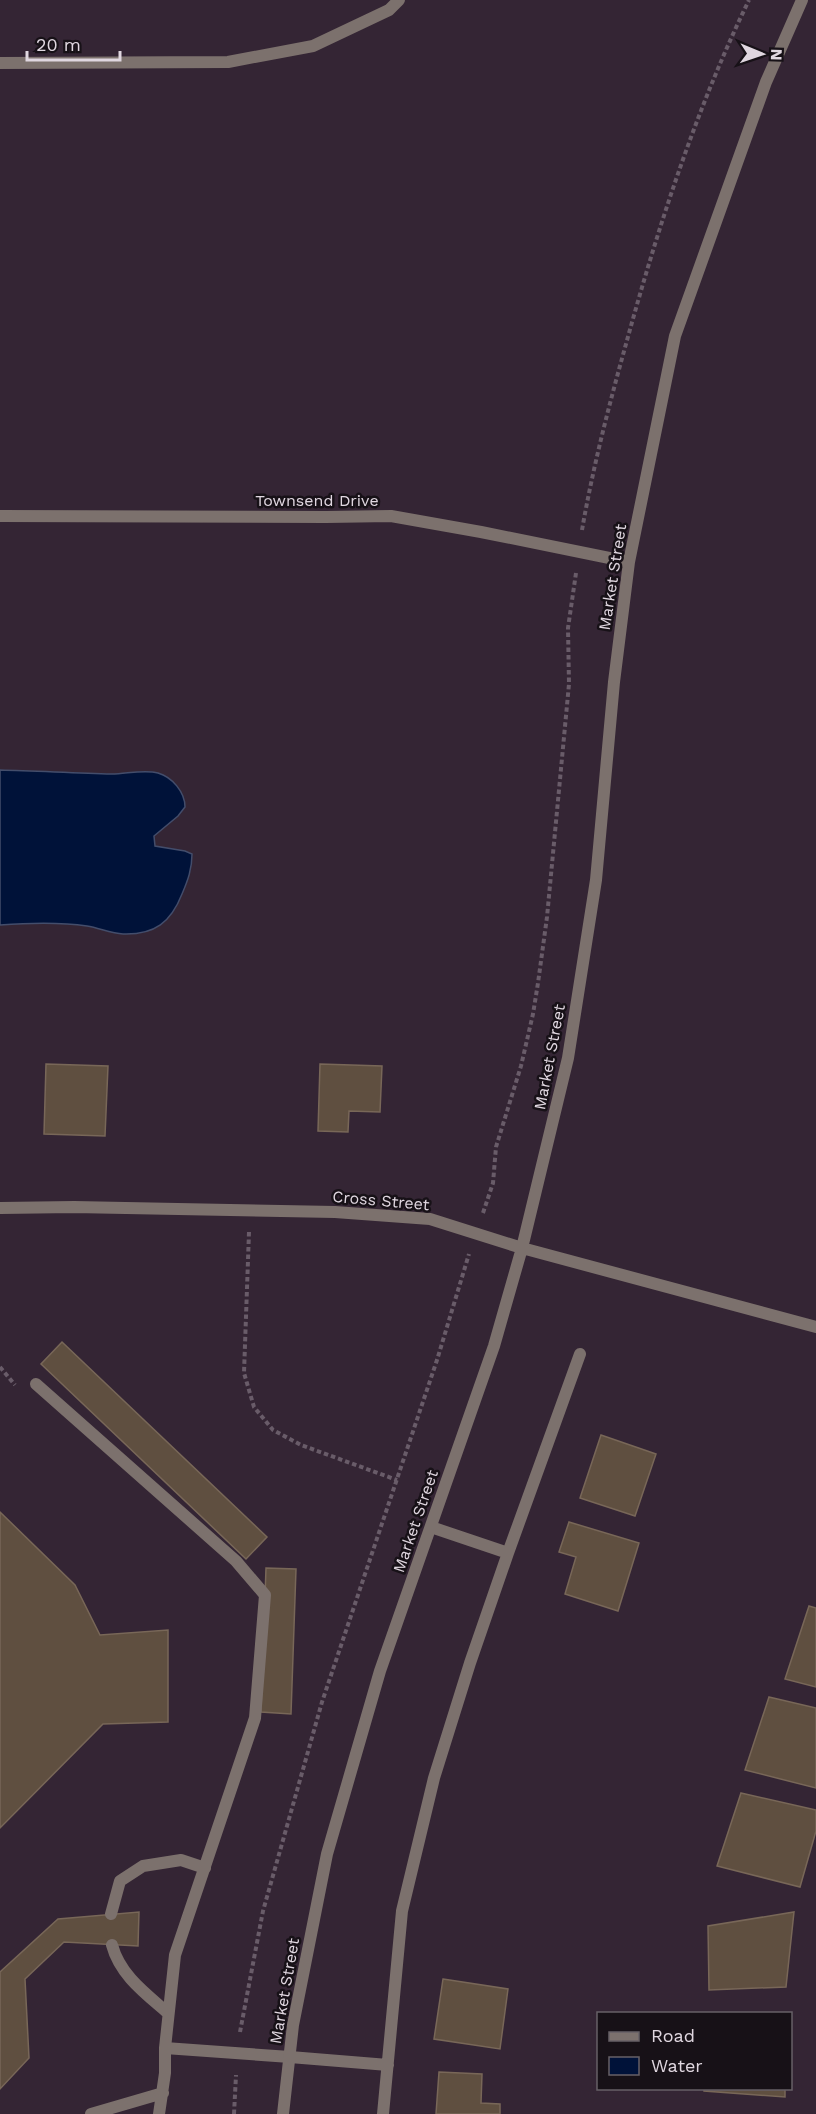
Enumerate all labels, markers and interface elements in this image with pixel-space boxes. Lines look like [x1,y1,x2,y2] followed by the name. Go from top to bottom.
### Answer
[27,24,120,62] scale bar
[732,24,792,84] north arrow
[36,34,81,55] text: 20 m
[767,48,786,61] text: N
[255,491,379,510] street label: Townsend Drive
[595,522,630,632] street label: Market Street
[530,1002,569,1112] street label: Market Street
[332,1187,431,1214] street label: Cross Street
[389,1467,442,1575] street label: Market Street
[266,1936,303,2046] street label: Market Street
[597,2012,792,2090] legend
[651,2025,695,2046] text: Road
[651,2055,703,2076] text: Water

